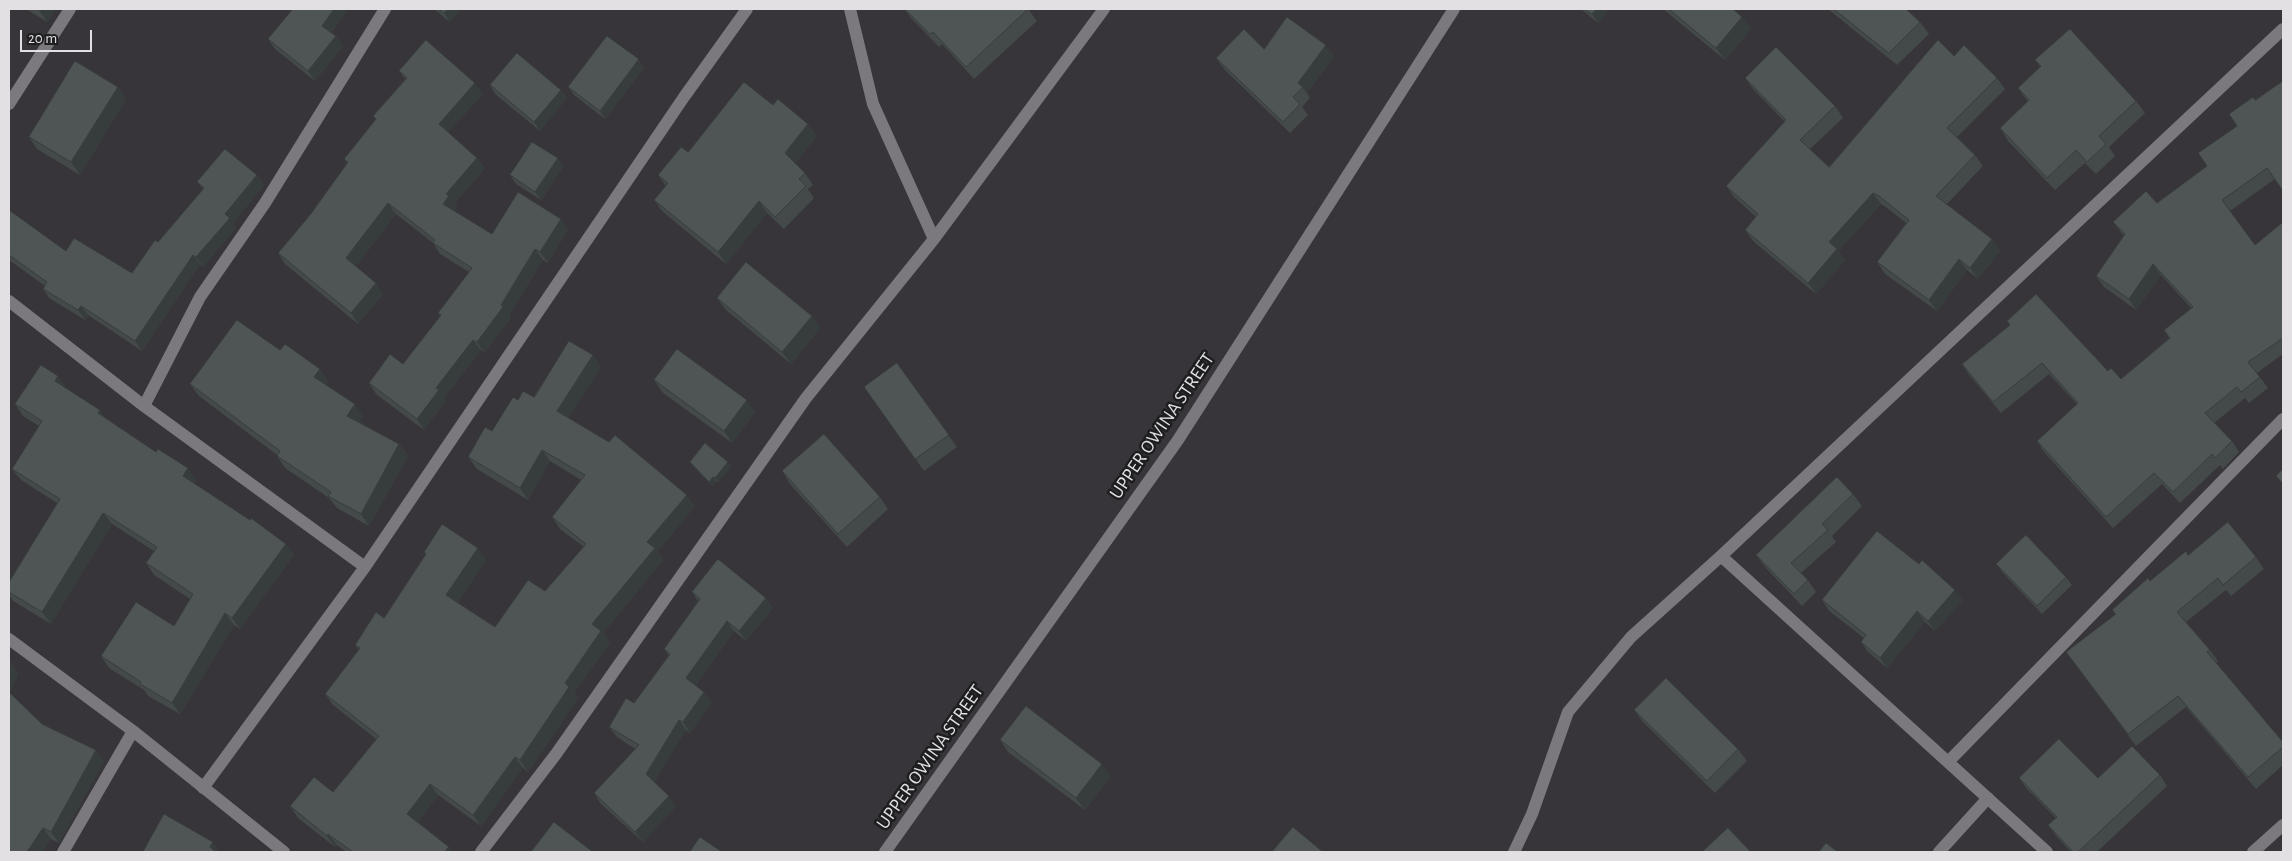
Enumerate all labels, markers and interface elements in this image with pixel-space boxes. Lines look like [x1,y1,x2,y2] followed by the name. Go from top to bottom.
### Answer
[22,20,95,52] scale bar
[28,31,57,46] text: 20 m
[1105,349,1219,503] street label: UPPER OWINA STREET
[871,680,989,834] street label: UPPER OWINA STREET

